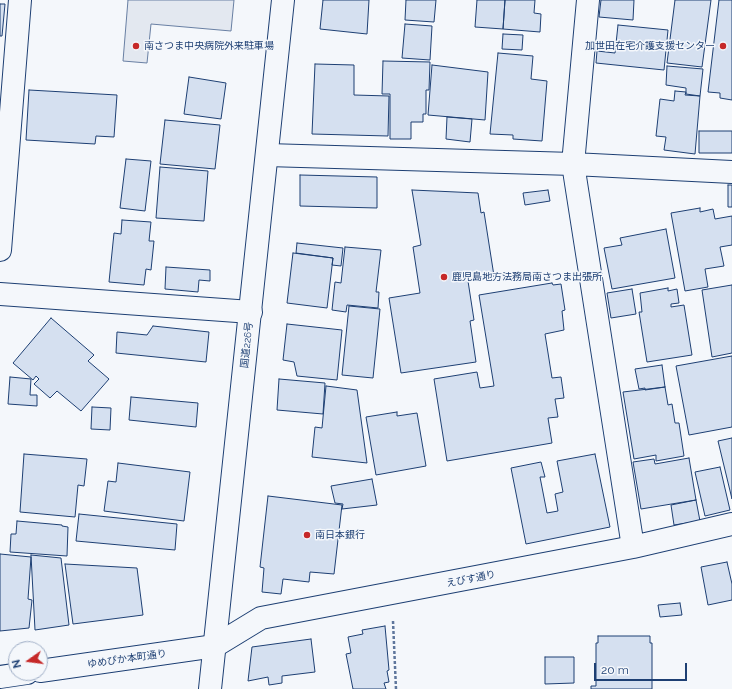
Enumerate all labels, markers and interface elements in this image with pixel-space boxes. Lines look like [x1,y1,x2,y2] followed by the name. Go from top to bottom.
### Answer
[144,40,274,52] place label: 南さつま中央病院外来駐車場
[585,40,715,52] place label: 加世田在宅介護支援センター
[131,41,141,51] marker: 南さつま中央病院外来駐車場
[718,41,728,51] marker: 加世田在宅介護支援センター
[452,271,602,283] place label: 鹿児島地方法務局南さつま出張所
[439,272,449,282] marker: 鹿児島地方法務局南さつま出張所
[239,321,255,369] street label: 国道226号
[315,529,365,541] place label: 南日本銀行
[302,530,312,540] marker: 南日本銀行
[445,568,497,590] street label: えびす通り
[8,641,48,681] north arrow
[87,647,167,671] street label: ゆめぴか本町通り
[596,655,689,681] scale bar
[10,658,24,669] text: N
[601,663,629,677] text: 20 m

